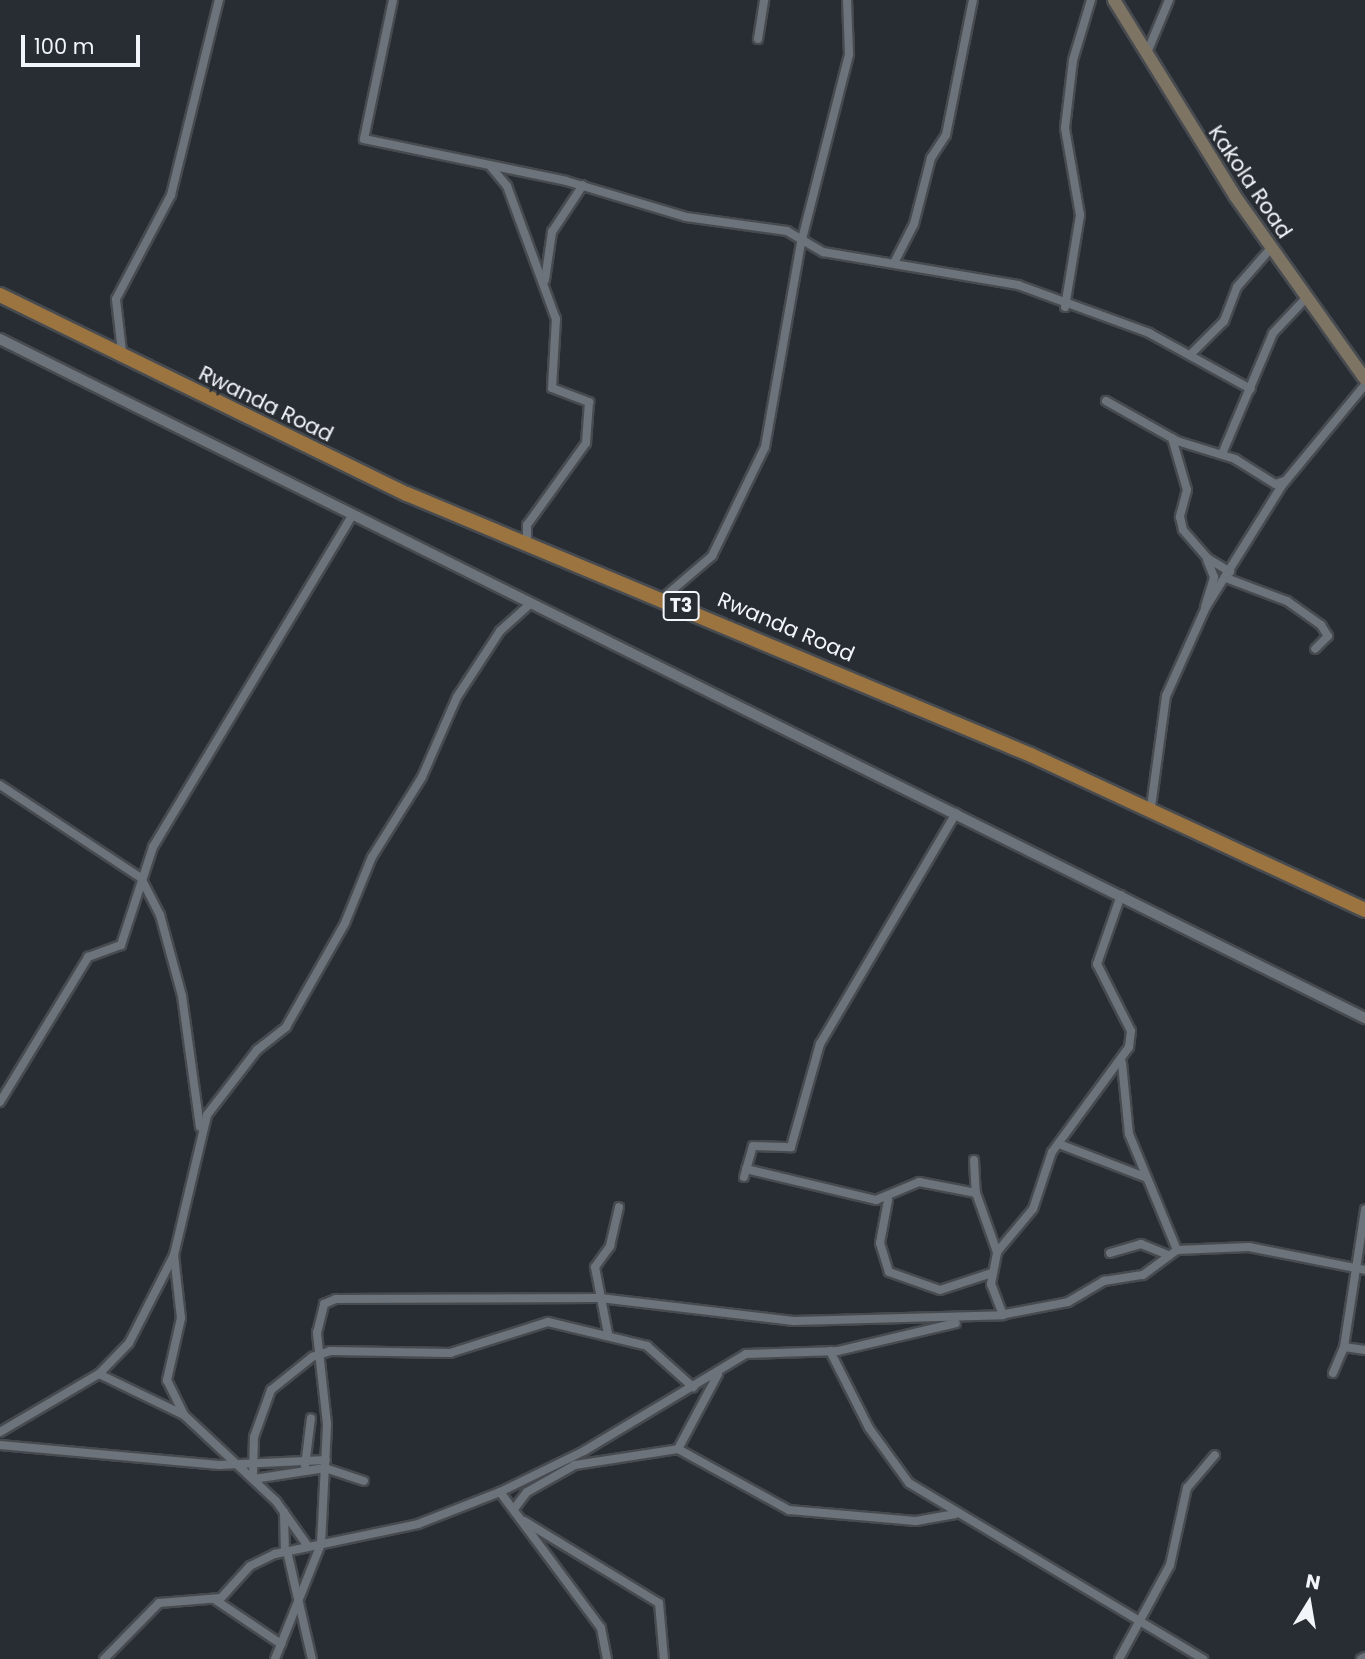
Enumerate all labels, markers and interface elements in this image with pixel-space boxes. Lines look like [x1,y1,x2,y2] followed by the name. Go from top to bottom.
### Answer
[24,21,144,65] scale bar
[34,32,94,61] text: 100 m
[1203,121,1297,243] street label: Kakola Road
[195,361,337,447] street label: Rwanda Road
[714,587,858,667] street label: Rwanda Road
[662,590,700,622] road number: T3
[1304,1567,1323,1597] text: N
[1274,1568,1344,1638] north arrow

